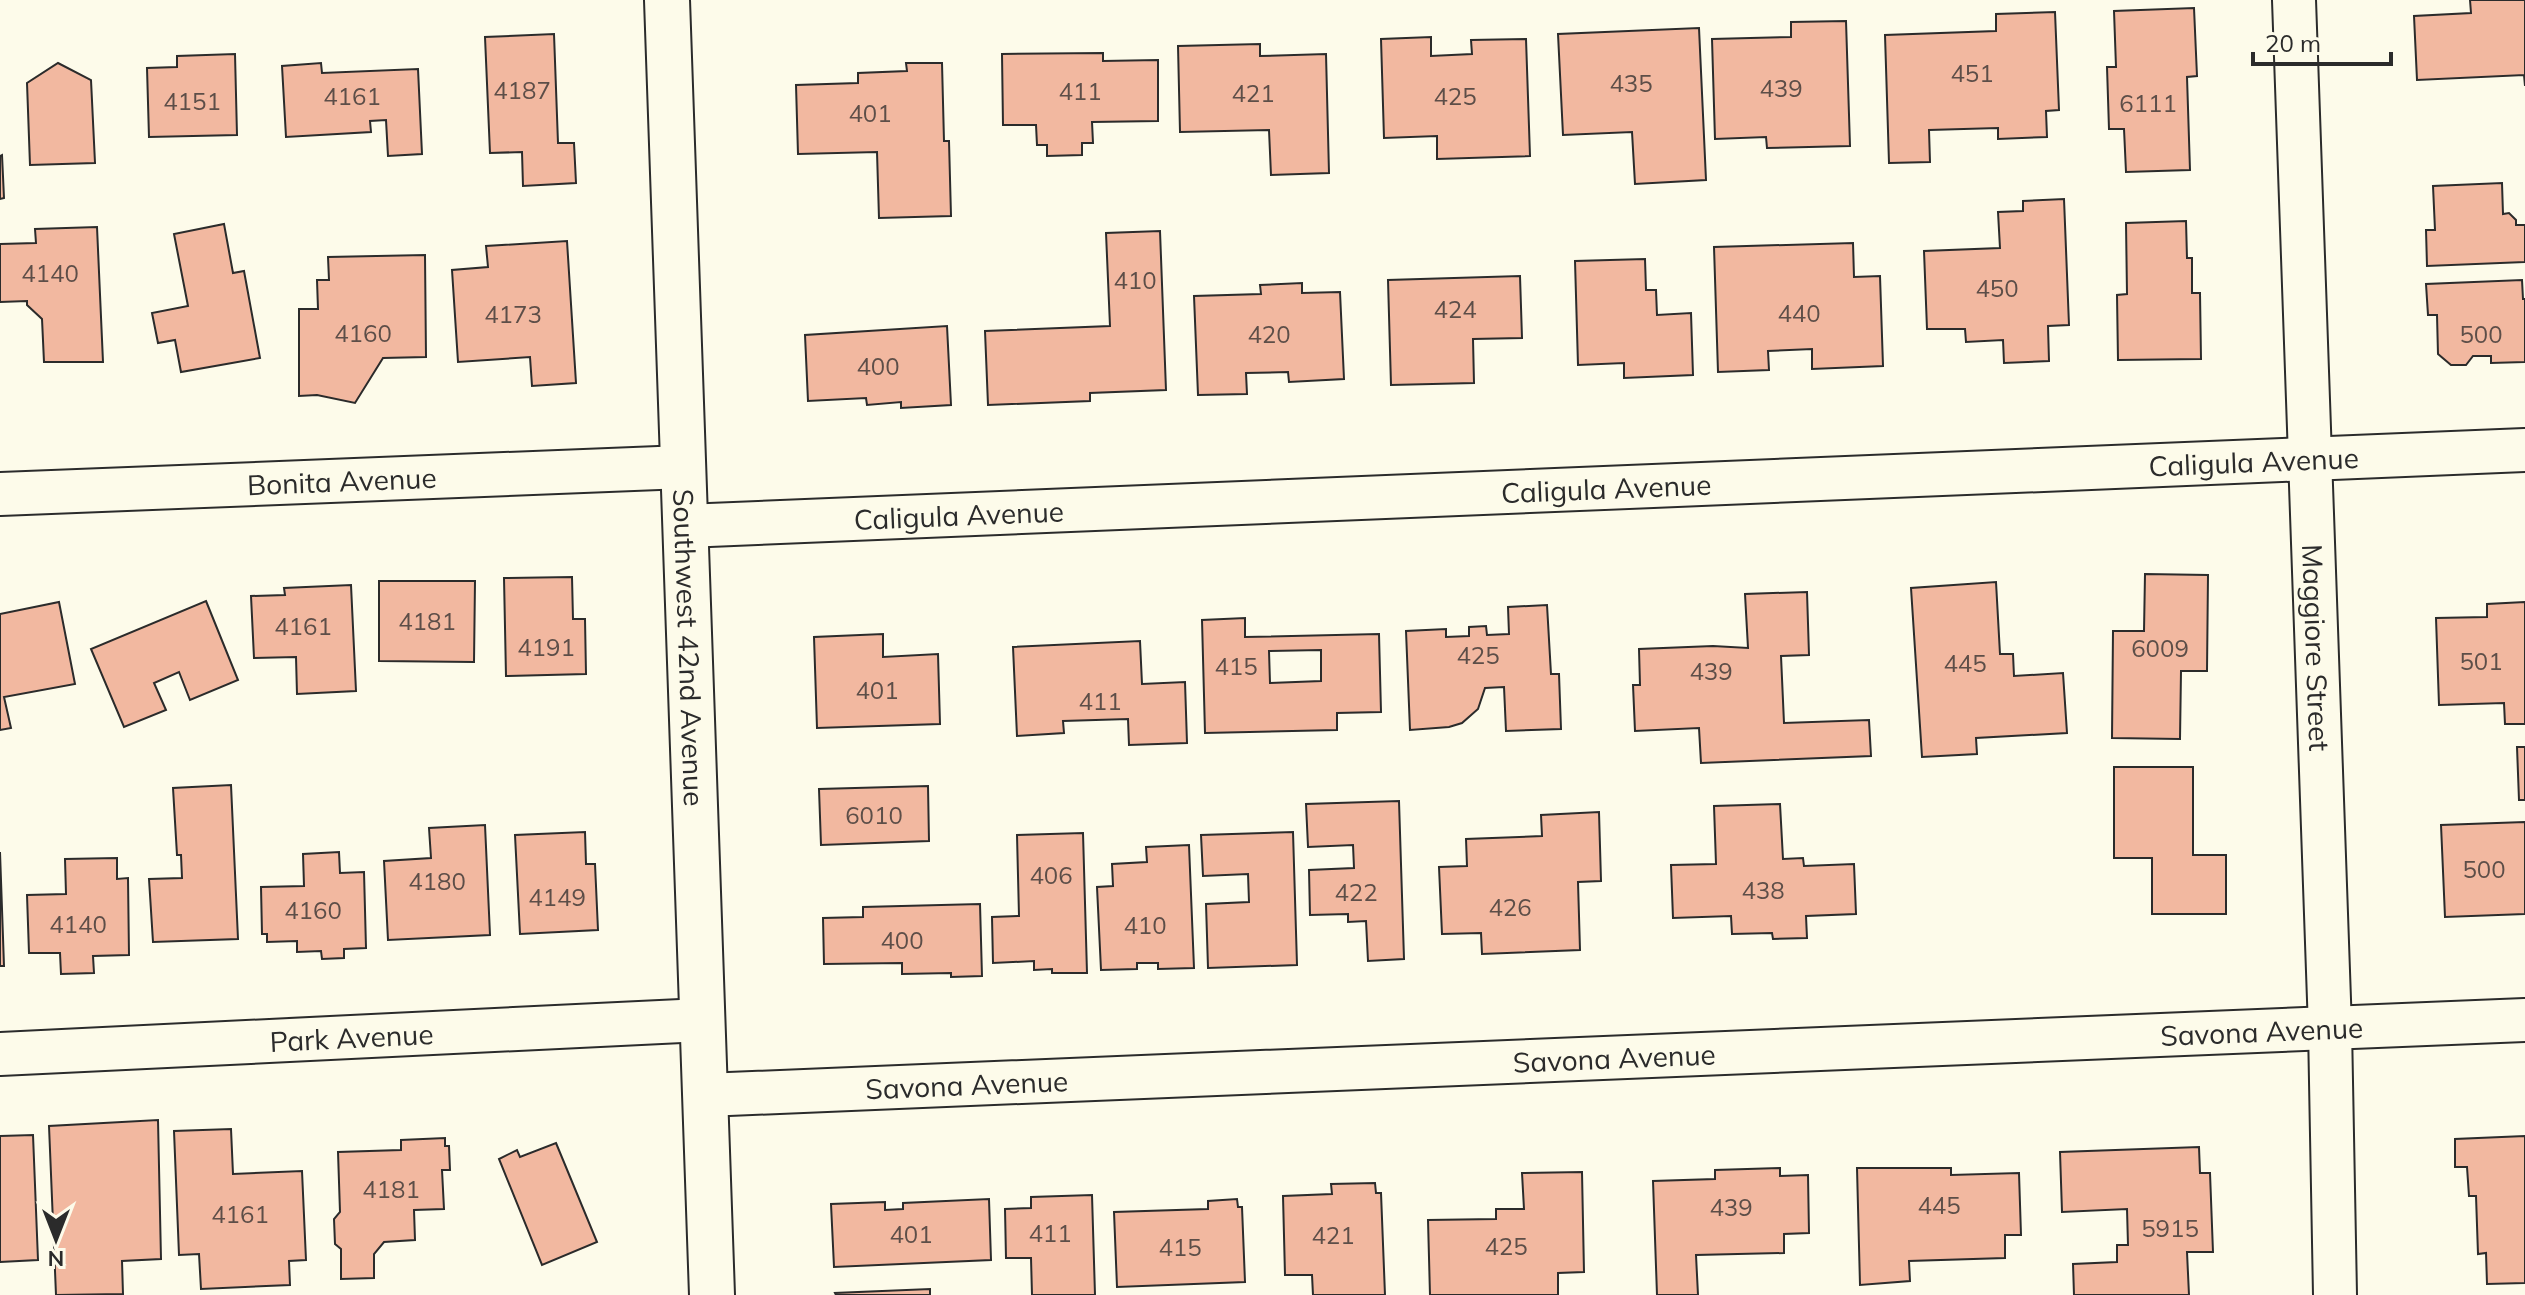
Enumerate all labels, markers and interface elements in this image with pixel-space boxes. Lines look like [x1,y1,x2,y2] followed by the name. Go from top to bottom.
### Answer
[2253,16,2391,66] scale bar
[2265,28,2321,58] text: 20 m
[1950,58,1994,88] house number: 451
[1609,68,1653,98] house number: 435
[1759,73,1803,103] house number: 439
[493,75,551,105] house number: 4187
[1058,76,1102,106] house number: 411
[1231,78,1275,108] house number: 421
[323,81,381,111] house number: 4161
[1433,81,1477,111] house number: 425
[163,86,221,116] house number: 4151
[2119,88,2177,118] house number: 6111
[848,98,892,128] house number: 401
[21,258,79,288] house number: 4140
[1113,265,1157,295] house number: 410
[1975,273,2019,303] house number: 450
[1433,294,1477,324] house number: 424
[1777,298,1821,328] house number: 440
[484,299,542,329] house number: 4173
[334,318,392,348] house number: 4160
[1247,319,1291,349] house number: 420
[2459,319,2503,349] house number: 500
[856,351,900,381] house number: 400
[2148,439,2359,483] street label: Caligula Avenue
[246,459,437,502] street label: Bonita Avenue
[1500,466,1712,510] street label: Caligula Avenue
[666,488,713,807] street label: Southwest 42nd Avenue
[853,493,1065,537] street label: Caligula Avenue
[2296,543,2338,752] street label: Maggiore Street
[398,606,456,636] house number: 4181
[274,611,332,641] house number: 4161
[517,632,575,662] house number: 4191
[2131,633,2189,663] house number: 6009
[1456,640,1500,670] house number: 425
[2459,646,2503,676] house number: 501
[1943,648,1987,678] house number: 445
[1214,651,1258,681] house number: 415
[1689,656,1733,686] house number: 439
[855,675,899,705] house number: 401
[1078,686,1122,716] house number: 411
[845,800,903,830] house number: 6010
[2462,854,2506,884] house number: 500
[1029,860,1073,890] house number: 406
[408,866,466,896] house number: 4180
[1741,875,1785,905] house number: 438
[1334,877,1378,907] house number: 422
[528,882,586,912] house number: 4149
[1488,892,1532,922] house number: 426
[284,895,342,925] house number: 4160
[49,909,107,939] house number: 4140
[1123,910,1167,940] house number: 410
[880,925,924,955] house number: 400
[2160,1009,2364,1053] street label: Savona Avenue
[269,1016,434,1058] street label: Park Avenue
[1512,1036,1716,1079] street label: Savona Avenue
[865,1063,1069,1106] street label: Savona Avenue
[362,1174,420,1204] house number: 4181
[1917,1190,1961,1220] house number: 445
[1709,1192,1753,1222] house number: 439
[16,1199,96,1279] north arrow
[211,1199,269,1229] house number: 4161
[2141,1213,2199,1243] house number: 5915
[1028,1218,1072,1248] house number: 411
[889,1219,933,1249] house number: 401
[1311,1220,1355,1250] house number: 421
[1484,1231,1528,1261] house number: 425
[1158,1232,1202,1262] house number: 415
[48,1245,64,1273] text: N

